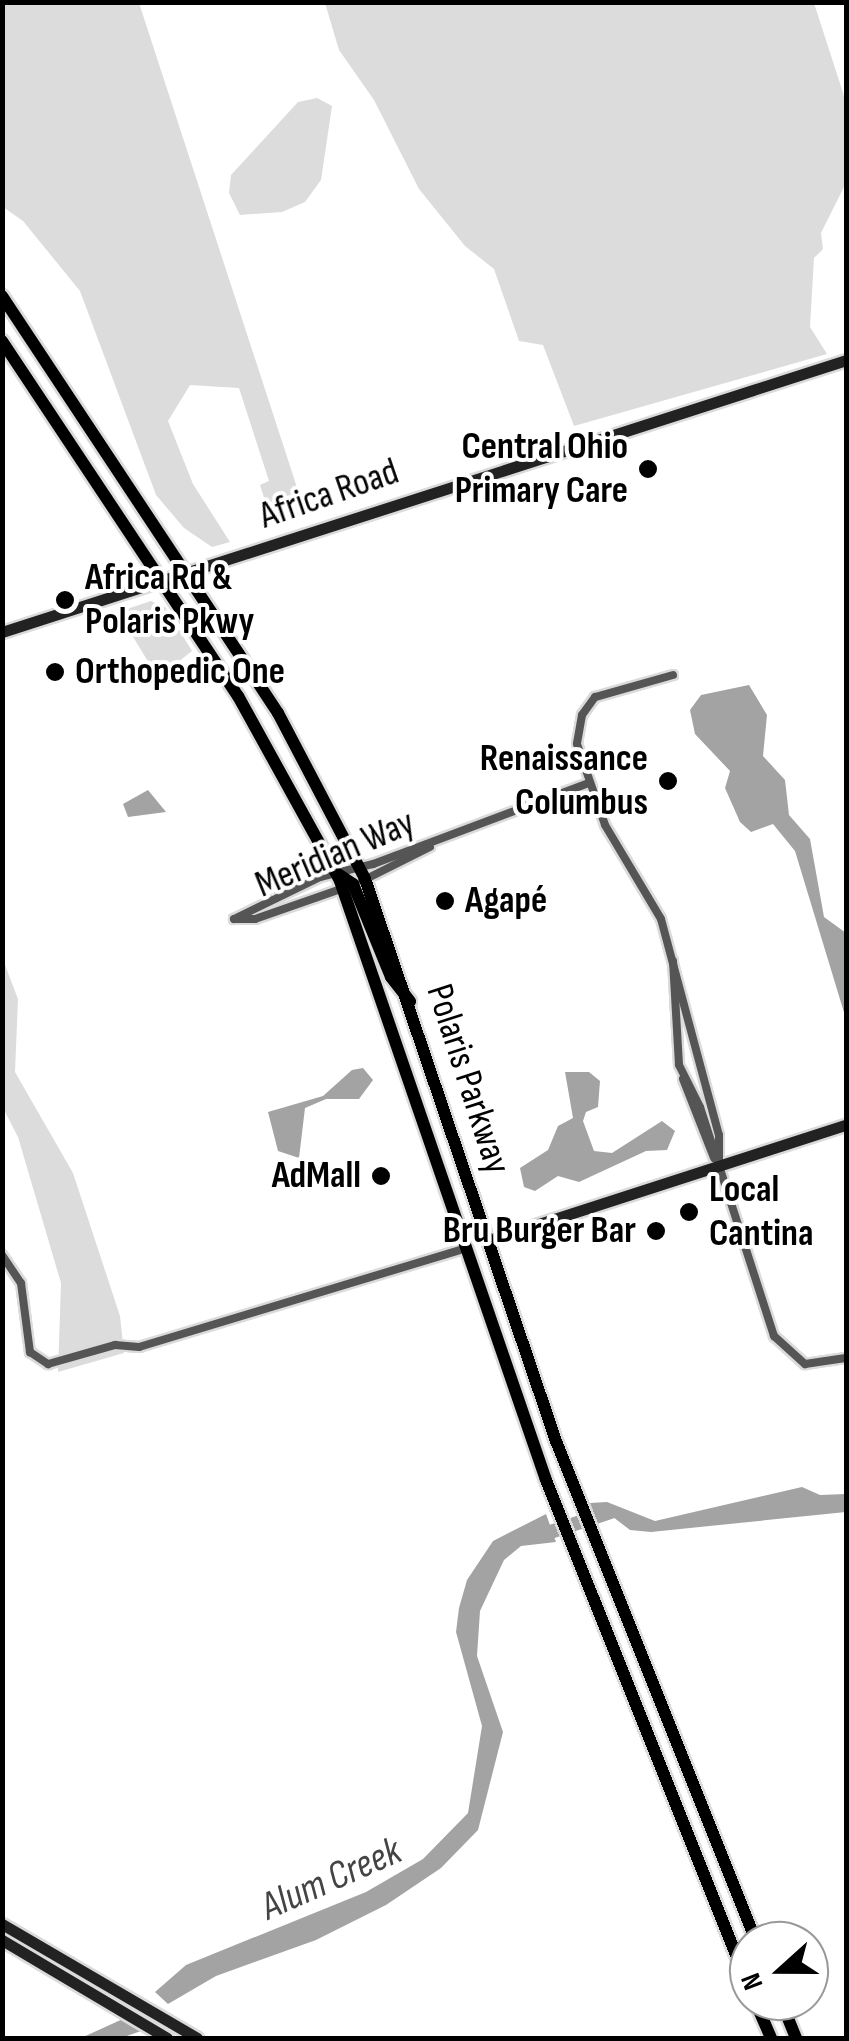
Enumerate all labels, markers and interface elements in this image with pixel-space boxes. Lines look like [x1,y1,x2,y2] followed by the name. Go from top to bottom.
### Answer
[455,424,628,514] place label: Central Ohio Primary Care
[253,449,405,539] street label: Africa Road
[637,458,659,480] marker: Central Ohio Primary Care
[85,555,254,644] place label: Africa Rd & Polaris Pkwy
[54,589,76,611] marker: Africa Rd & Polaris Pkwy
[75,649,285,695] place label: Orthopedic One
[44,661,66,683] marker: Orthopedic One
[480,736,648,826] place label: Renaissance Columbus
[657,770,679,792] marker: Renaissance Columbus
[249,800,421,908] street label: Meridian Way
[465,878,547,924] place label: Agapé
[434,890,456,912] marker: Agapé
[416,978,520,1180] street label: Polaris Parkway
[272,1153,361,1199] place label: AdMall
[370,1165,392,1187] marker: AdMall
[709,1167,813,1256] place label: Local Cantina
[678,1201,700,1223] marker: Local Cantina
[443,1208,636,1254] place label: Bru Burger Bar
[645,1220,667,1242] marker: Bru Burger Bar
[254,1827,408,1931] water label: Alum Creek
[729,1921,829,2021] north arrow
[734,1968,770,1994] text: N

